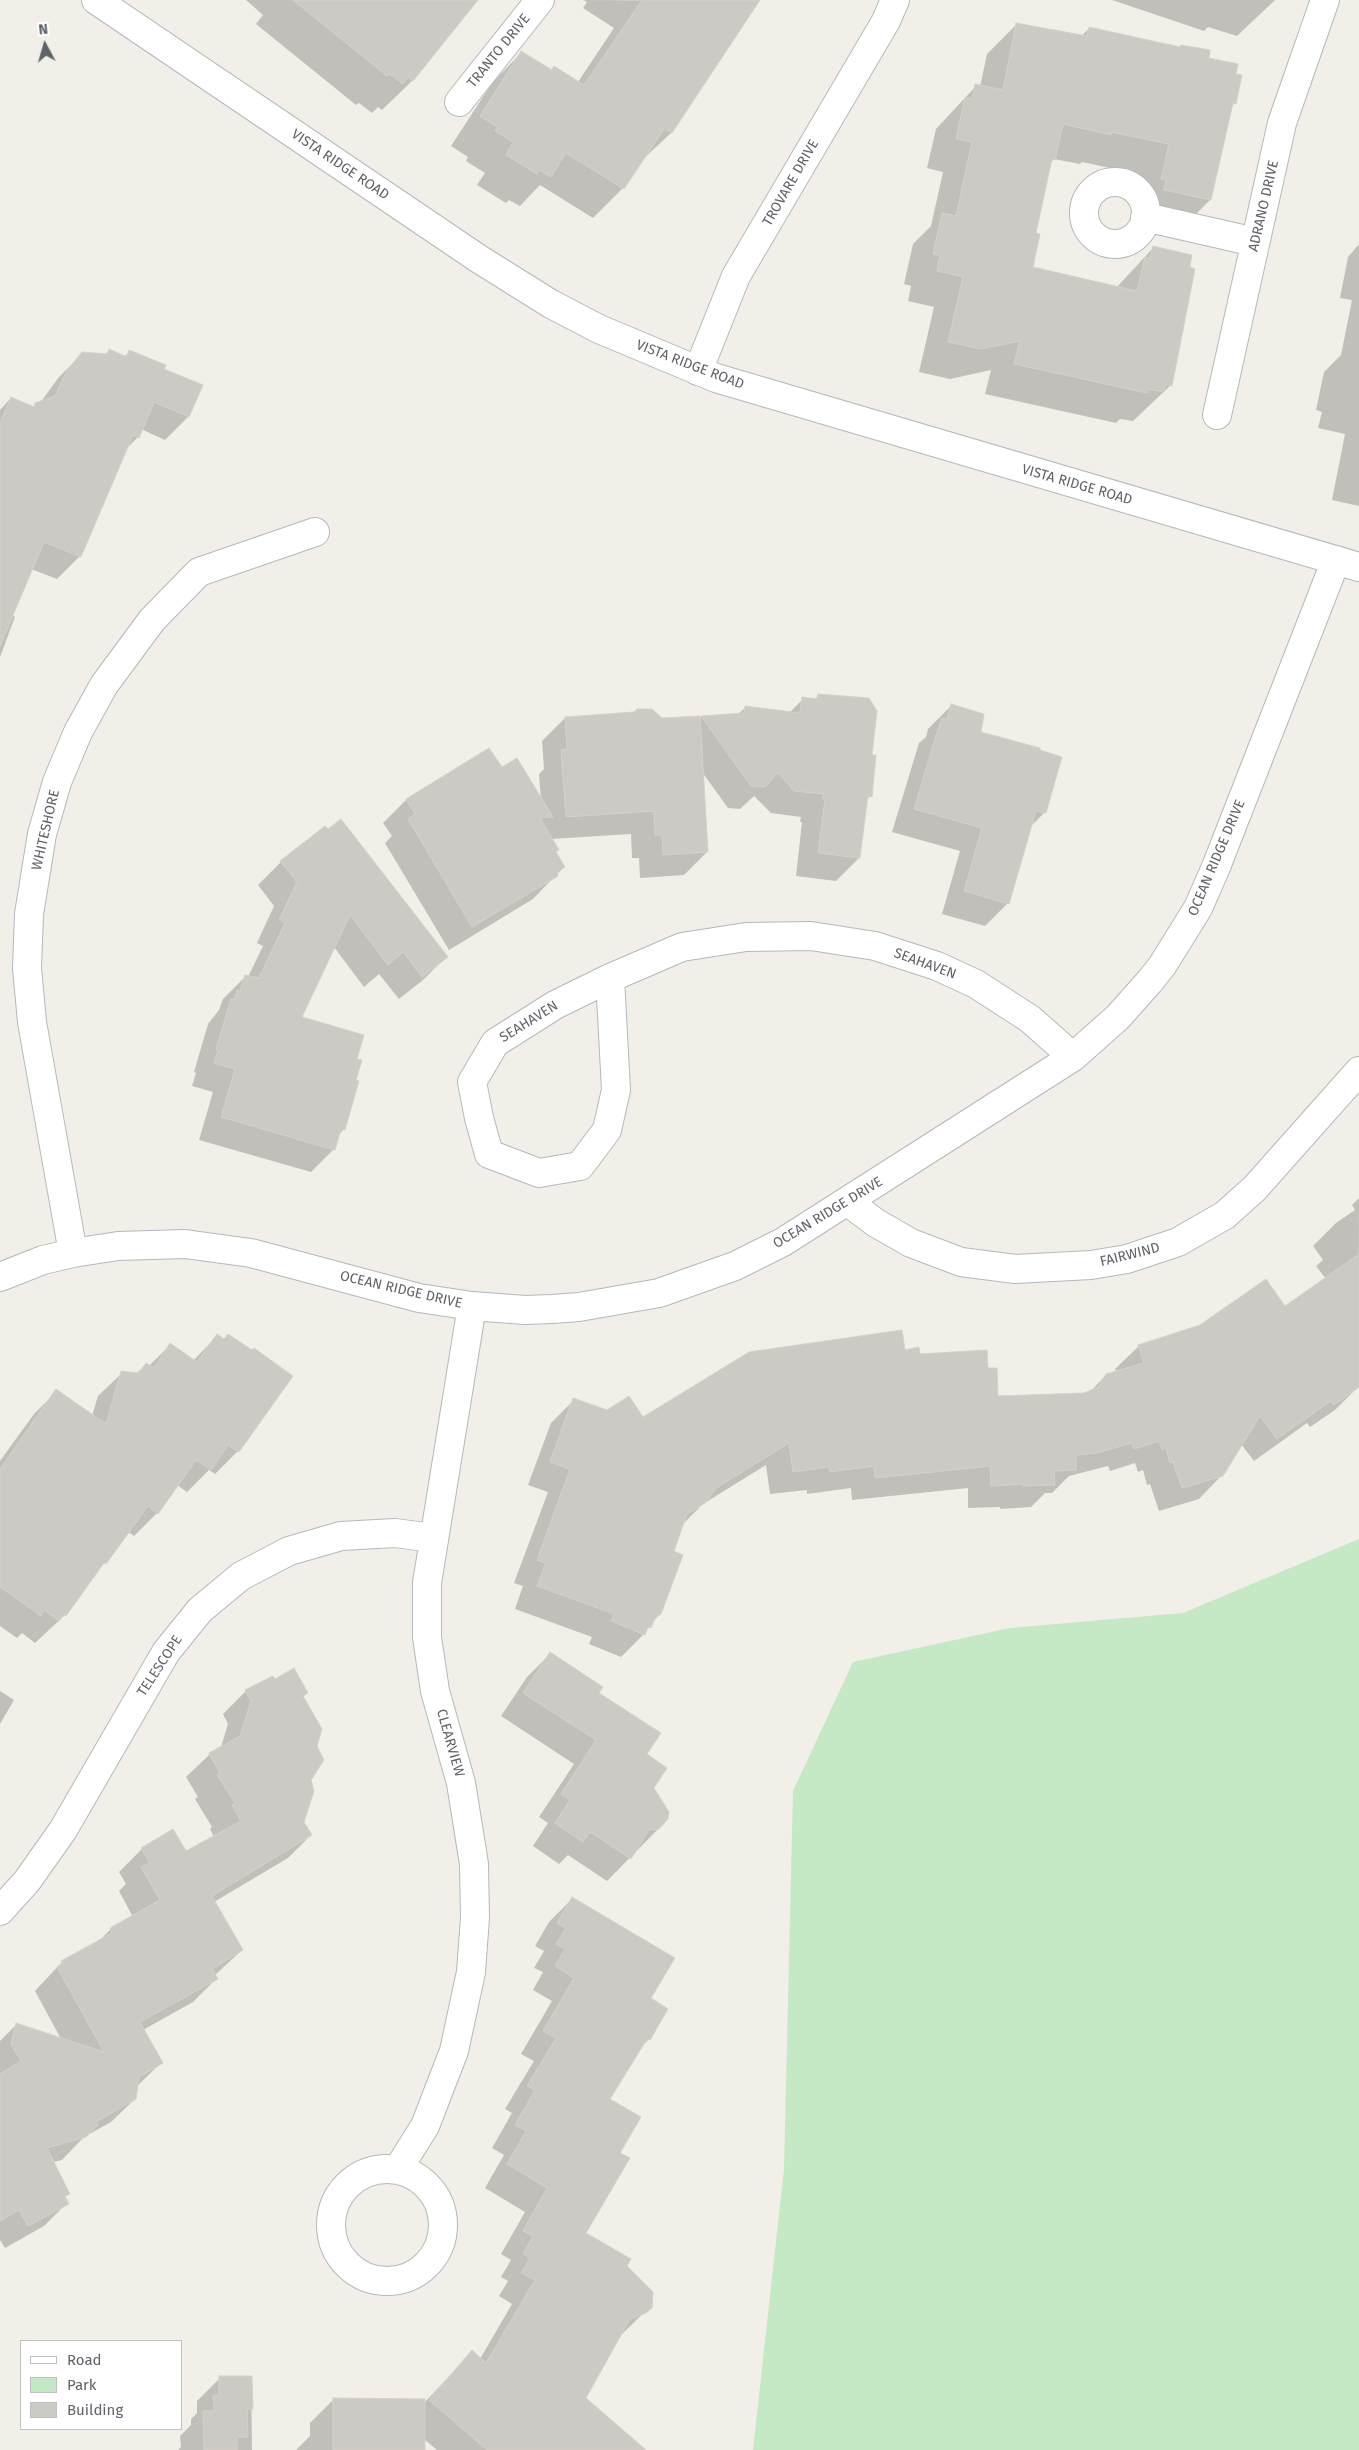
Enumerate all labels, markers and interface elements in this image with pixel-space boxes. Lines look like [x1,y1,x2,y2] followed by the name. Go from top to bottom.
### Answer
[464,11,534,91] street label: TRANTO DRIVE
[20,20,70,70] north arrow
[38,21,49,39] text: N
[288,126,392,204] street label: VISTA RIDGE ROAD
[759,137,823,229] street label: TROVARE DRIVE
[1245,159,1283,253] street label: ADRANO DRIVE
[634,337,746,393] street label: VISTA RIDGE ROAD
[1020,461,1134,509] street label: VISTA RIDGE ROAD
[29,788,63,872] street label: WHITESHORE
[1185,797,1249,919] street label: OCEAN RIDGE DRIVE
[891,945,959,983] street label: SEAHAVEN
[497,998,561,1046] street label: SEAHAVEN
[770,1174,886,1252] street label: OCEAN RIDGE DRIVE
[1098,1239,1162,1271] street label: FAIRWIND
[338,1268,464,1312] street label: OCEAN RIDGE DRIVE
[134,1632,186,1700] street label: TELESCOPE
[432,1707,468,1779] street label: CLEARVIEW
[20,2340,182,2430] legend
[67,2351,102,2369] text: Road
[67,2376,97,2394] text: Park
[67,2401,123,2419] text: Building

